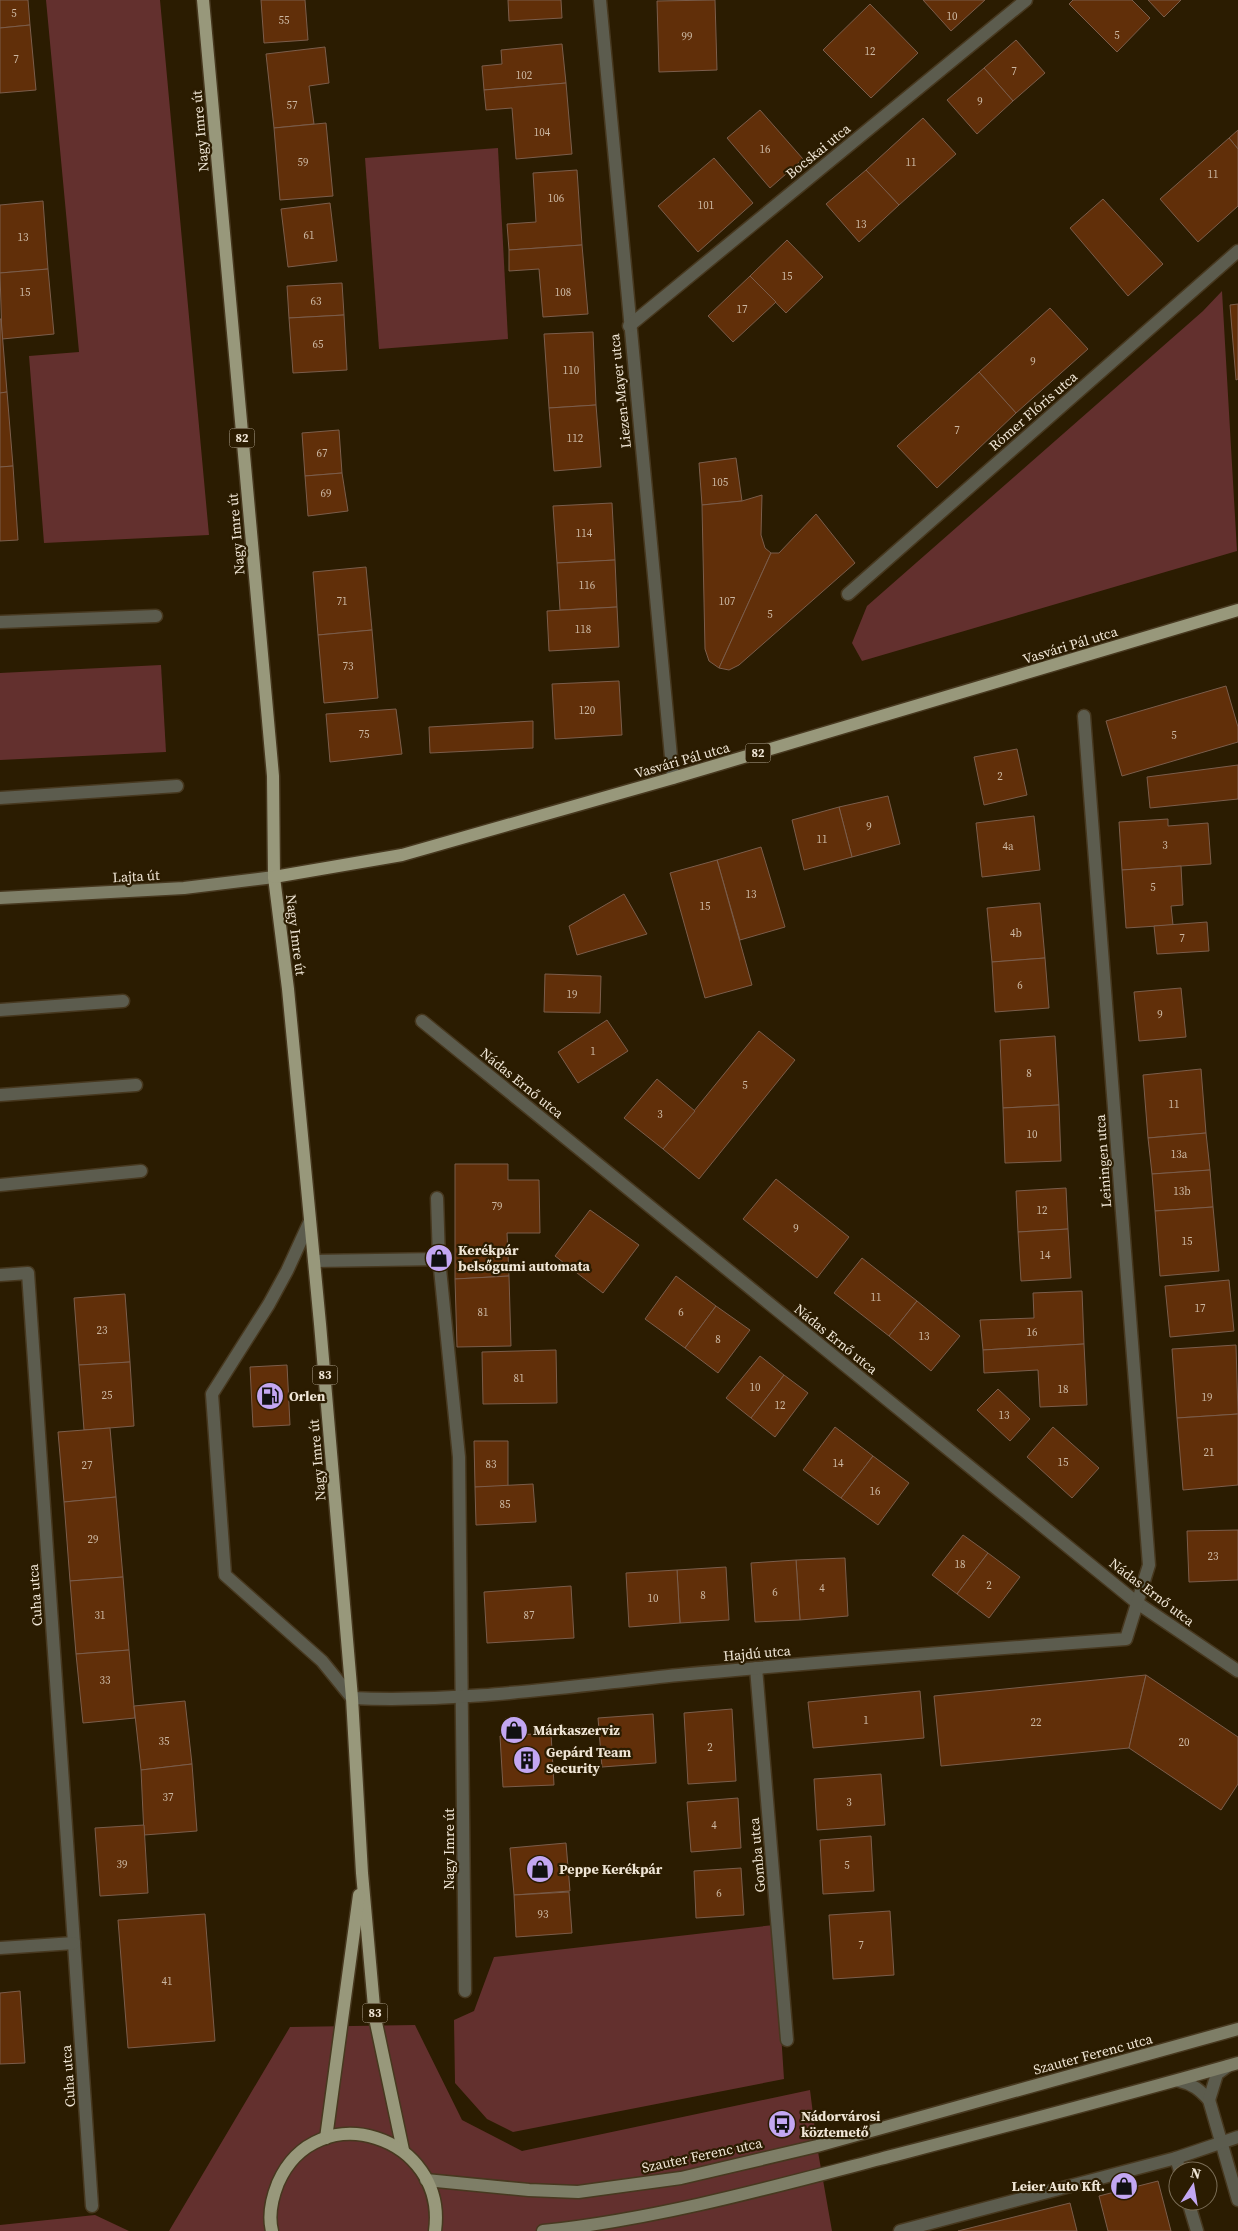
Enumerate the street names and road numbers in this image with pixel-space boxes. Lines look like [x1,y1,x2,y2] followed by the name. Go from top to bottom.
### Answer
[186,89,214,173] street label: Nagy Imre út
[781,118,855,183] street label: Bocskai utca
[604,332,636,449] street label: Liezen-Mayer utca
[984,366,1082,455] street label: Rómer Flóris utca
[230,428,254,448] road number: 82
[222,492,250,576] street label: Nagy Imre út
[1020,621,1121,669] street label: Vasvári Pál utca
[632,737,733,783] street label: Vasvári Pál utca
[746,744,770,762] road number: 82
[112,865,160,887] street label: Lajta út
[281,893,311,977] street label: Nagy Imre út
[476,1043,569,1123] street label: Nádas Ernő utca
[1090,1113,1116,1208] street label: Leiningen utca
[790,1299,883,1379] street label: Nádas Ernő utca
[312,1366,338,1384] road number: 83
[303,1418,331,1502] street label: Nagy Imre út
[1105,1553,1199,1631] street label: Nádas Ernő utca
[23,1562,47,1627] street label: Cuha utca
[722,1640,792,1666] street label: Hajdú utca
[439,1808,459,1890] street label: Nagy Imre út
[744,1816,770,1893] street label: Gomba utca
[362,2004,388,2022] road number: 83
[1031,2028,1156,2080] street label: Szauter Ferenc utca
[56,2043,80,2108] street label: Cuha utca
[640,2132,765,2178] street label: Szauter Ferenc utca

